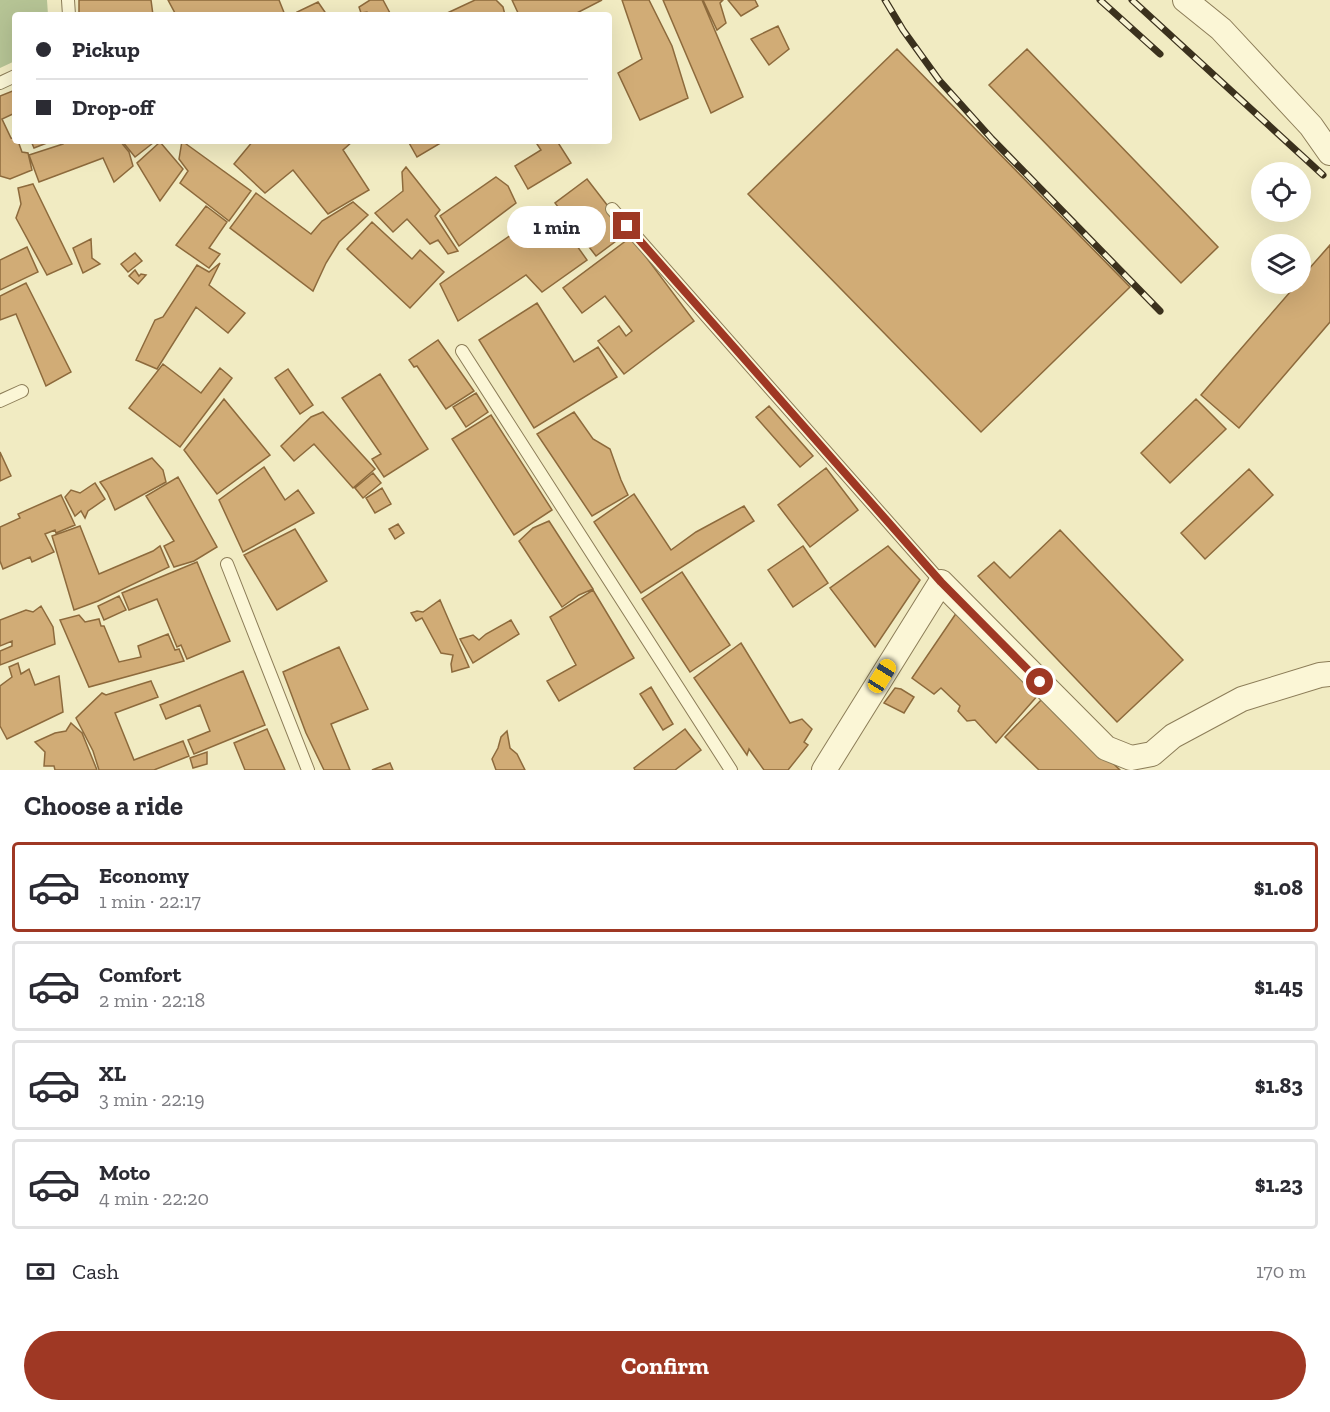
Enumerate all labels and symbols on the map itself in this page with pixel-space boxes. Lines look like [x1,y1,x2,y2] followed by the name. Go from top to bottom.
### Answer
[507,205,606,247] callout: 1 min
[613,212,640,239] route end
[865,656,899,696] car
[1026,668,1053,695] route start

